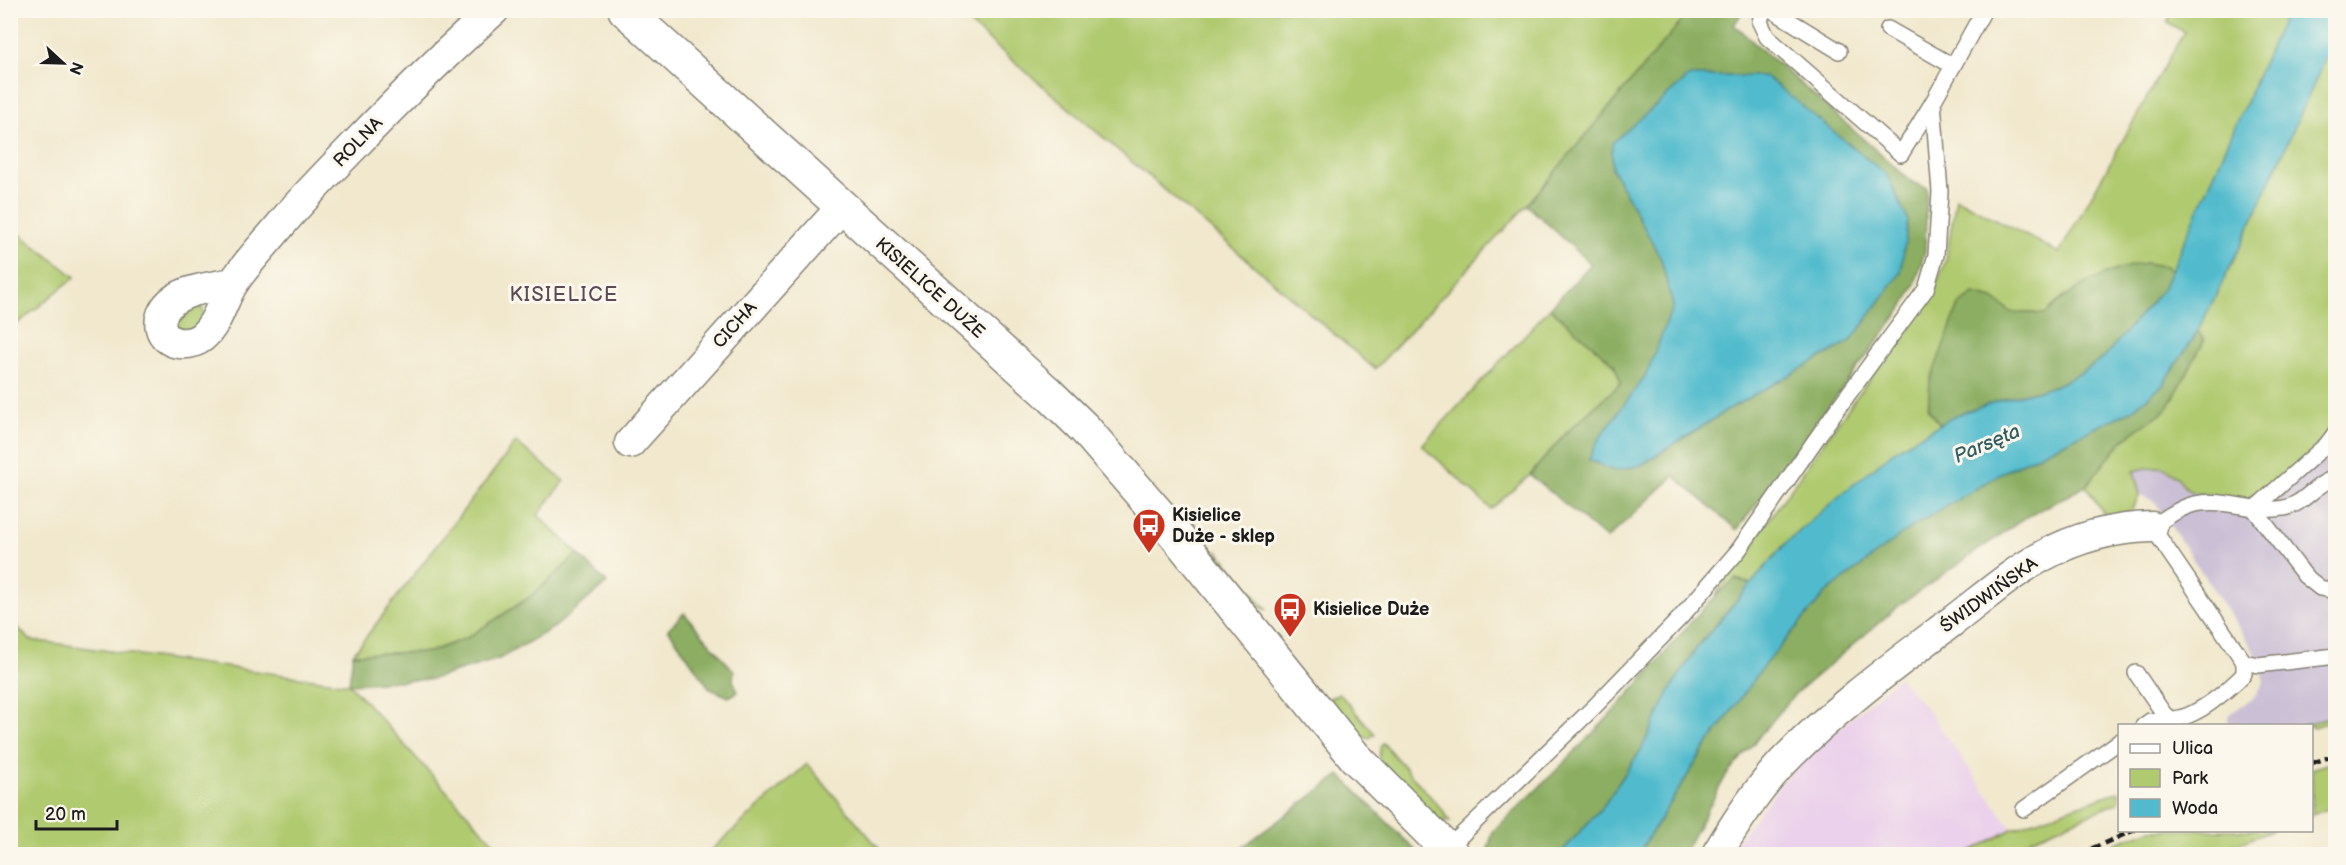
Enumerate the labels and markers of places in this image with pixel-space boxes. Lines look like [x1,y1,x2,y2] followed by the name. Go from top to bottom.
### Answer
[1172,505,1275,547] place label: Kisielice Duże - sklep
[1131,507,1167,554] bus stop icon: Kisielice Duże - sklep
[1272,591,1308,638] bus stop icon: Kisielice Duże
[1313,599,1429,620] place label: Kisielice Duże

